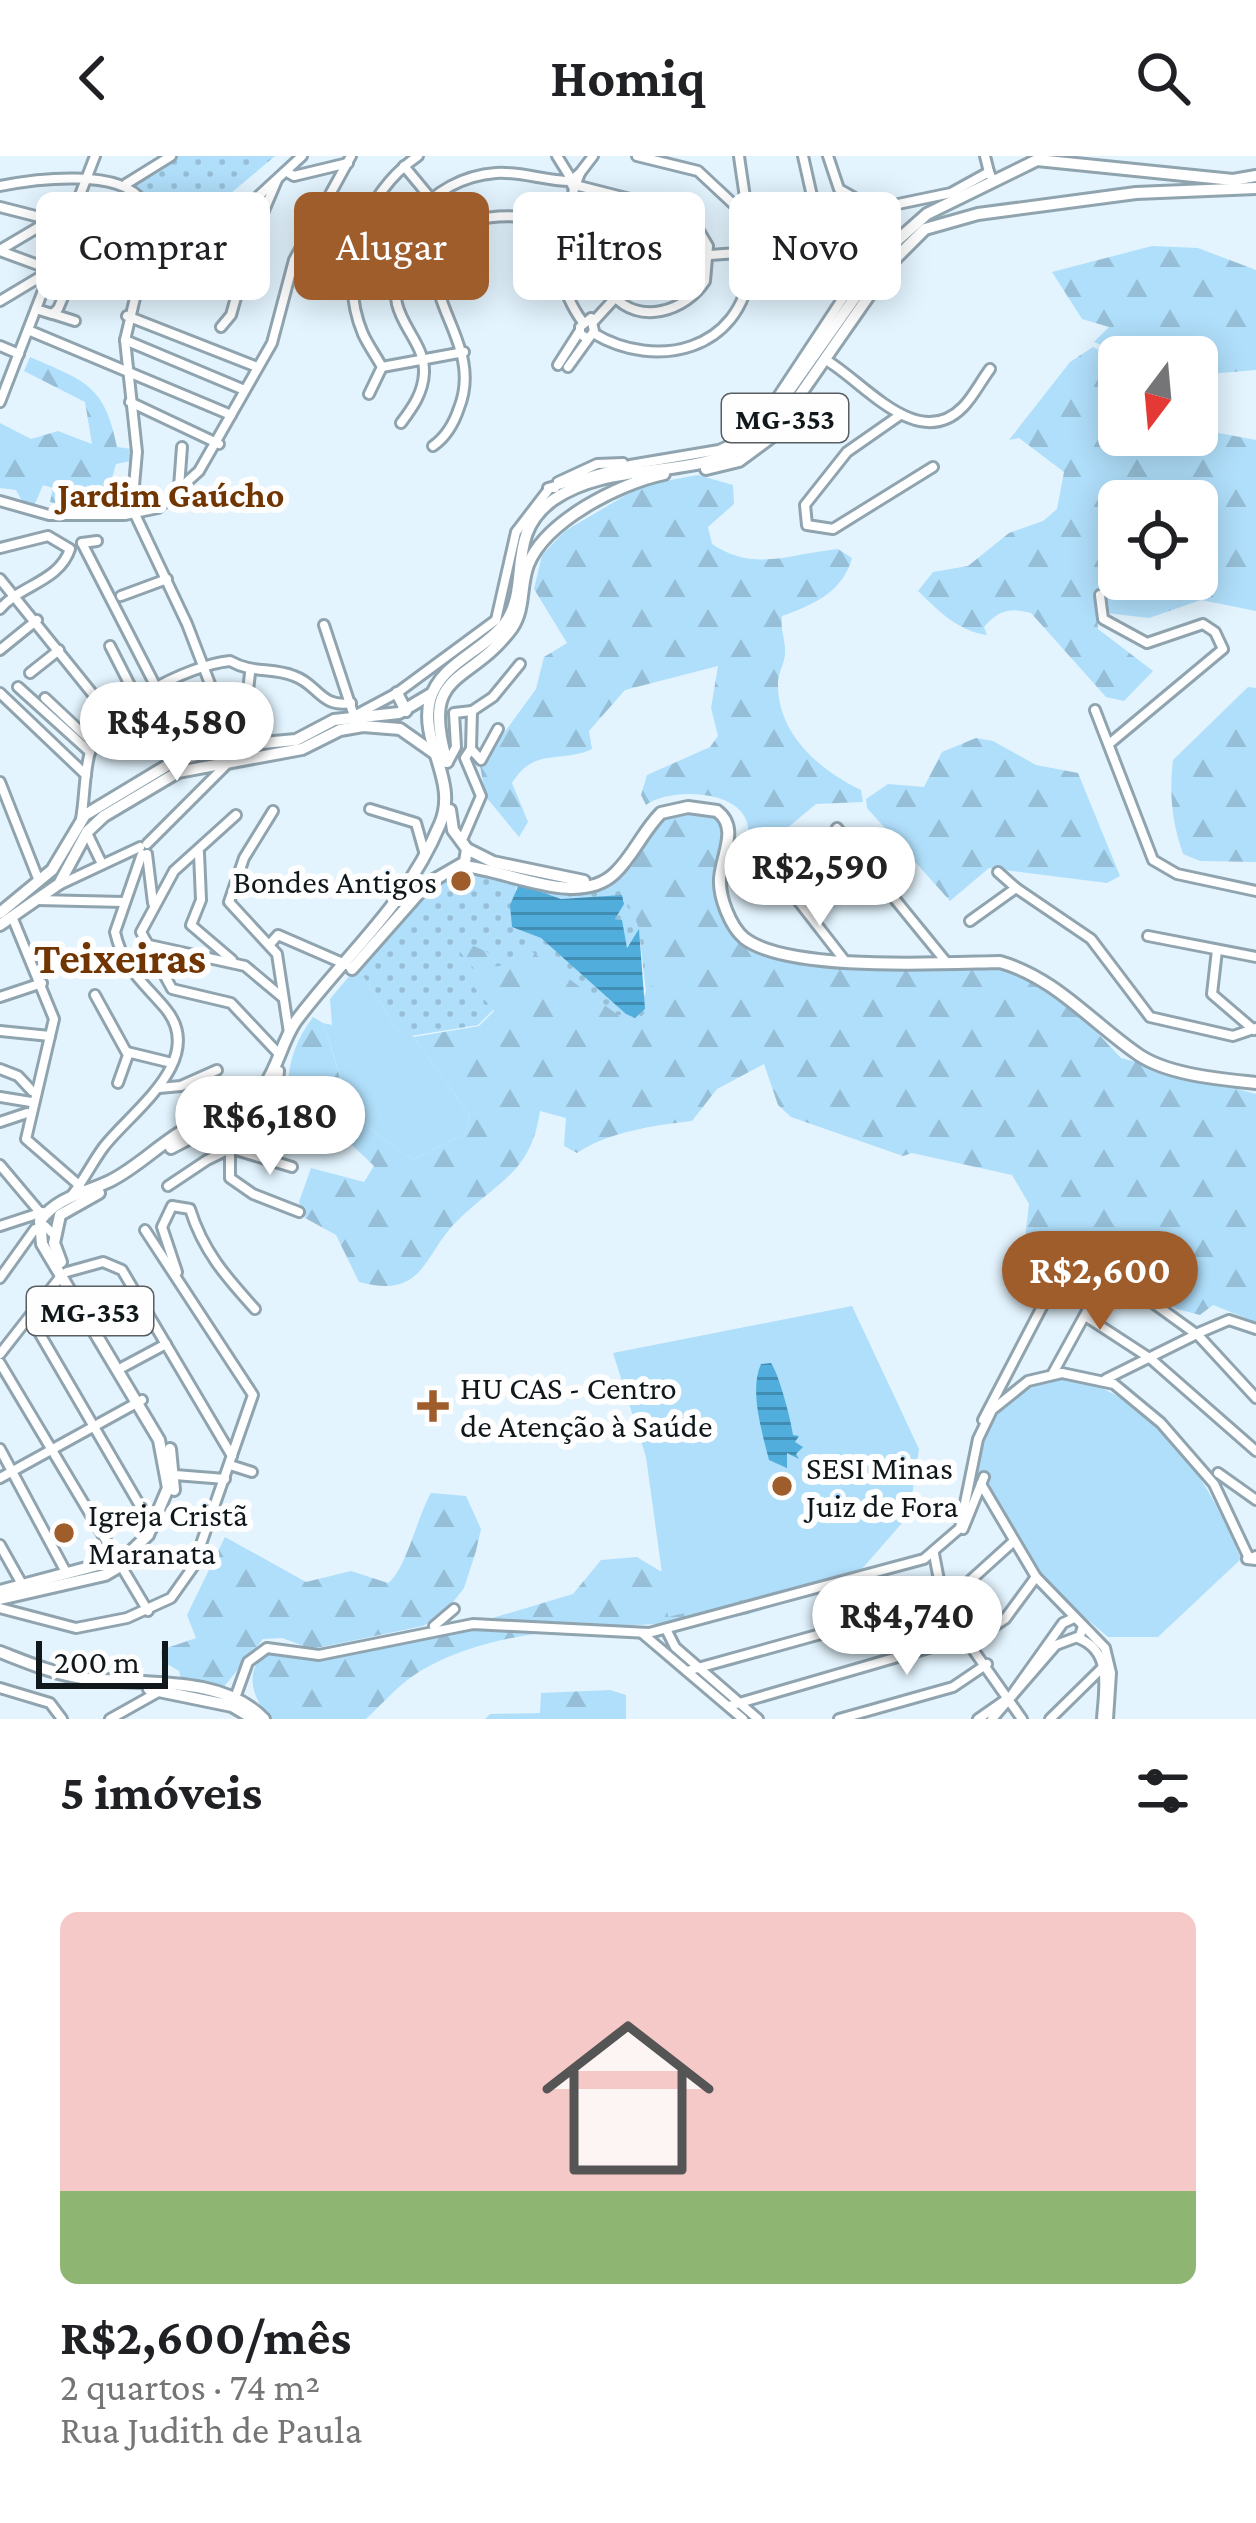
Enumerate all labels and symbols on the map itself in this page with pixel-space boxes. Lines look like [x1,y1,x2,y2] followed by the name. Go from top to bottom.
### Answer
[1098,336,1218,456] north arrow
[722,394,848,442] road number: MG-353
[54,475,284,515] district label: Jardim Gaúcho
[66,682,288,784] pin: R$4,580
[709,827,931,929] pin: R$2,590
[233,863,437,900] place label: Bondes Antigos
[448,868,474,894] marker: Bondes Antigos
[34,933,206,983] district label: Teixeiras
[159,1076,381,1178] pin: R$6,180
[989,1231,1211,1333] pin: R$2,600
[27,1287,153,1335] road number: MG-353
[460,1369,713,1444] place label: HU CAS - Centro de Atenção à Saúde
[417,1390,449,1422] marker: HU CAS - Centro de Atenção à Saúde
[803,1449,959,1524] place label: SESI Minas Juiz de Fora
[769,1473,795,1499] marker: SESI Minas Juiz de Fora
[88,1496,248,1571] place label: Igreja Cristã Maranata
[51,1520,77,1546] marker: Igreja Cristã Maranata
[796,1576,1018,1678] pin: R$4,740
[36,1635,168,1688] scale bar

